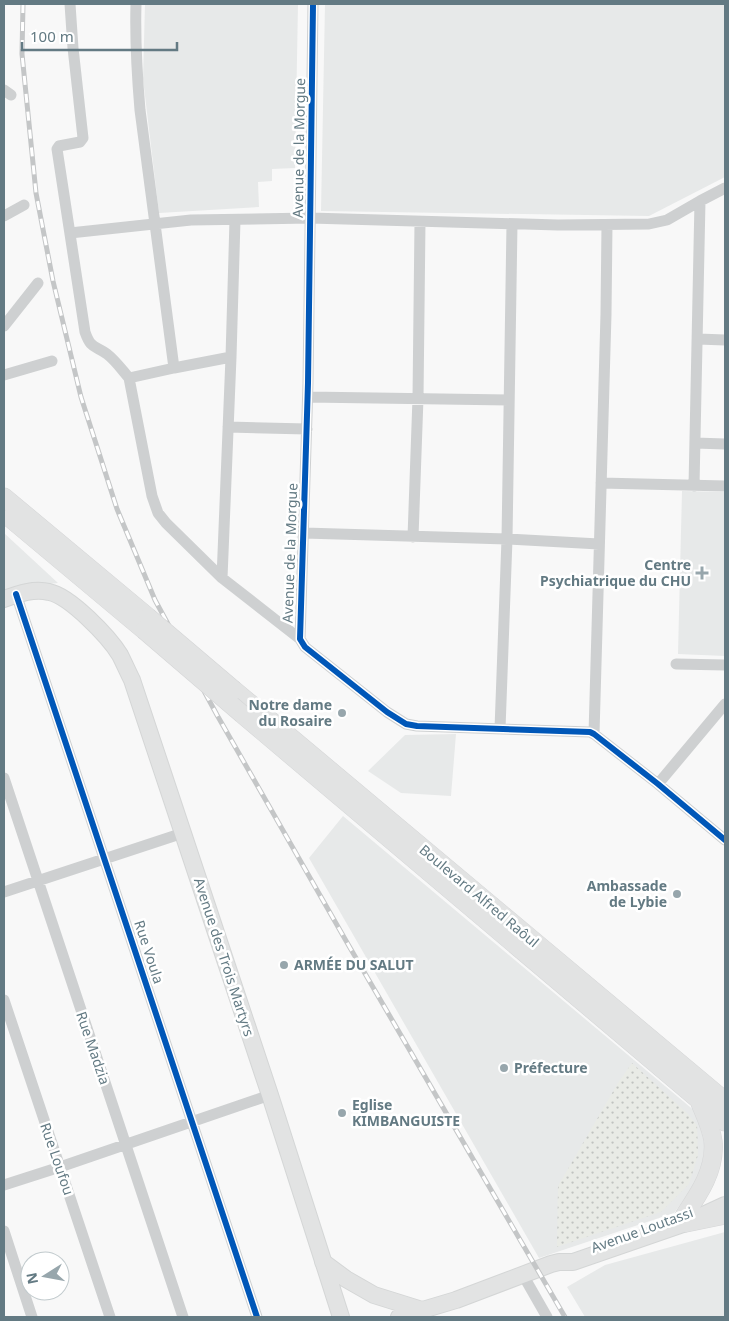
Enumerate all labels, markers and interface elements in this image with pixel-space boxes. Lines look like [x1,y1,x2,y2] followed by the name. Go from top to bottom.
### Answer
[22,20,178,52] scale bar
[30,26,74,46] text: 100 m
[288,78,309,218] street label: Avenue de la Morgue
[278,483,301,623] street label: Avenue de la Morgue
[540,555,691,590] place label: Centre Psychiatrique du CHU
[695,566,709,580] marker: Centre Psychiatrique du CHU
[249,695,332,730] place label: Notre dame du Rosaire
[336,707,348,719] marker: Notre dame du Rosaire
[416,840,543,951] street label: Boulevard Alfred Raôul
[190,875,259,1039] street label: Avenue des Trois Martyrs
[587,876,667,911] place label: Ambassade de Lybie
[671,888,683,900] marker: Ambassade de Lybie
[130,918,169,986] street label: Rue Voula
[294,955,414,974] place label: ARMÉE DU SALUT
[278,959,290,971] marker: ARMÉE DU SALUT
[72,1009,115,1087] street label: Rue Madzia
[514,1058,588,1077] place label: Préfecture
[498,1062,510,1074] marker: Préfecture
[352,1095,460,1130] place label: Eglise KIMBANGUISTE
[336,1107,348,1119] marker: Eglise KIMBANGUISTE
[36,1120,79,1198] street label: Rue Loufou
[588,1202,695,1257] street label: Avenue Loutassi
[20,1251,70,1301] north arrow
[21,1271,42,1286] text: N

